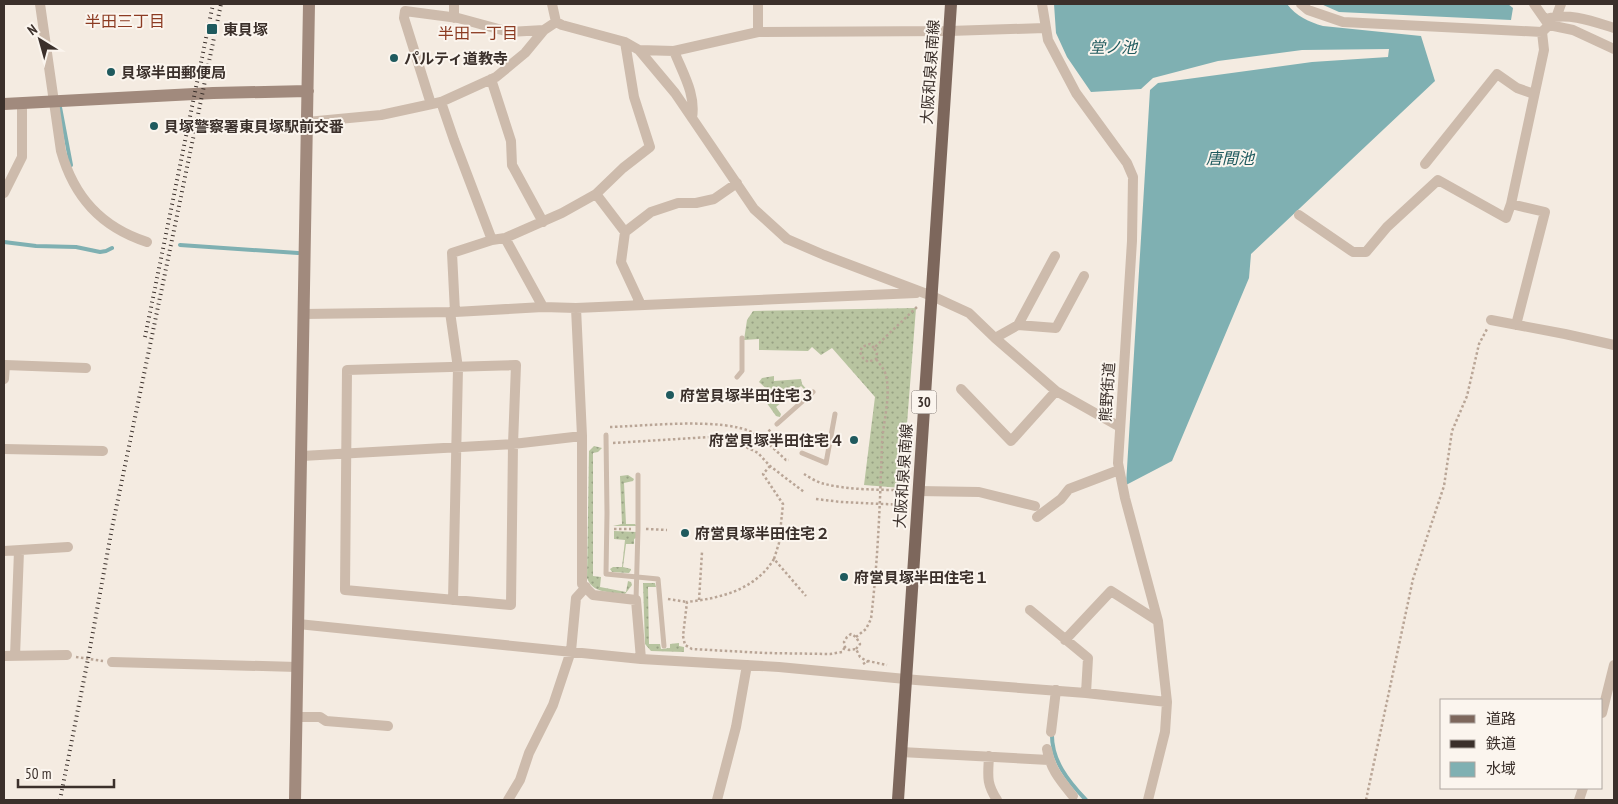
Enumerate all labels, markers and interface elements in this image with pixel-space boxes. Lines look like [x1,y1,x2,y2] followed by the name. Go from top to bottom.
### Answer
[85,11,165,31] district label: 半田三丁目
[15,15,65,65] north arrow
[917,19,943,125] street label: 大阪和泉泉南線
[24,20,41,39] text: N
[223,20,268,39] place label: 東貝塚
[205,22,219,36] marker: 東貝塚
[438,23,518,43] district label: 半田一丁目
[1089,37,1139,57] water label: 堂ノ池
[404,49,508,68] place label: パルティ道教寺
[388,52,400,64] marker: パルティ道教寺
[121,63,226,82] place label: 貝塚半田郵便局
[105,66,117,78] marker: 貝塚半田郵便局
[164,117,344,136] place label: 貝塚警察署東貝塚駅前交番
[148,120,160,132] marker: 貝塚警察署東貝塚駅前交番
[1206,148,1256,168] water label: 唐間池
[1095,361,1119,423] street label: 熊野街道
[680,386,815,405] place label: 府営貝塚半田住宅３
[664,389,676,401] marker: 府営貝塚半田住宅３
[912,391,936,414] road number: 30
[890,423,916,529] street label: 大阪和泉泉南線
[709,431,844,450] place label: 府営貝塚半田住宅４
[848,434,860,446] marker: 府営貝塚半田住宅４
[695,524,830,543] place label: 府営貝塚半田住宅２
[679,527,691,539] marker: 府営貝塚半田住宅２
[854,568,989,587] place label: 府営貝塚半田住宅１
[838,571,850,583] marker: 府営貝塚半田住宅１
[1440,699,1603,789] legend
[1486,709,1516,728] text: 道路
[1486,734,1516,753] text: 鉄道
[18,756,114,788] scale bar
[1486,759,1516,778] text: 水域
[25,764,51,783] text: 50 m

